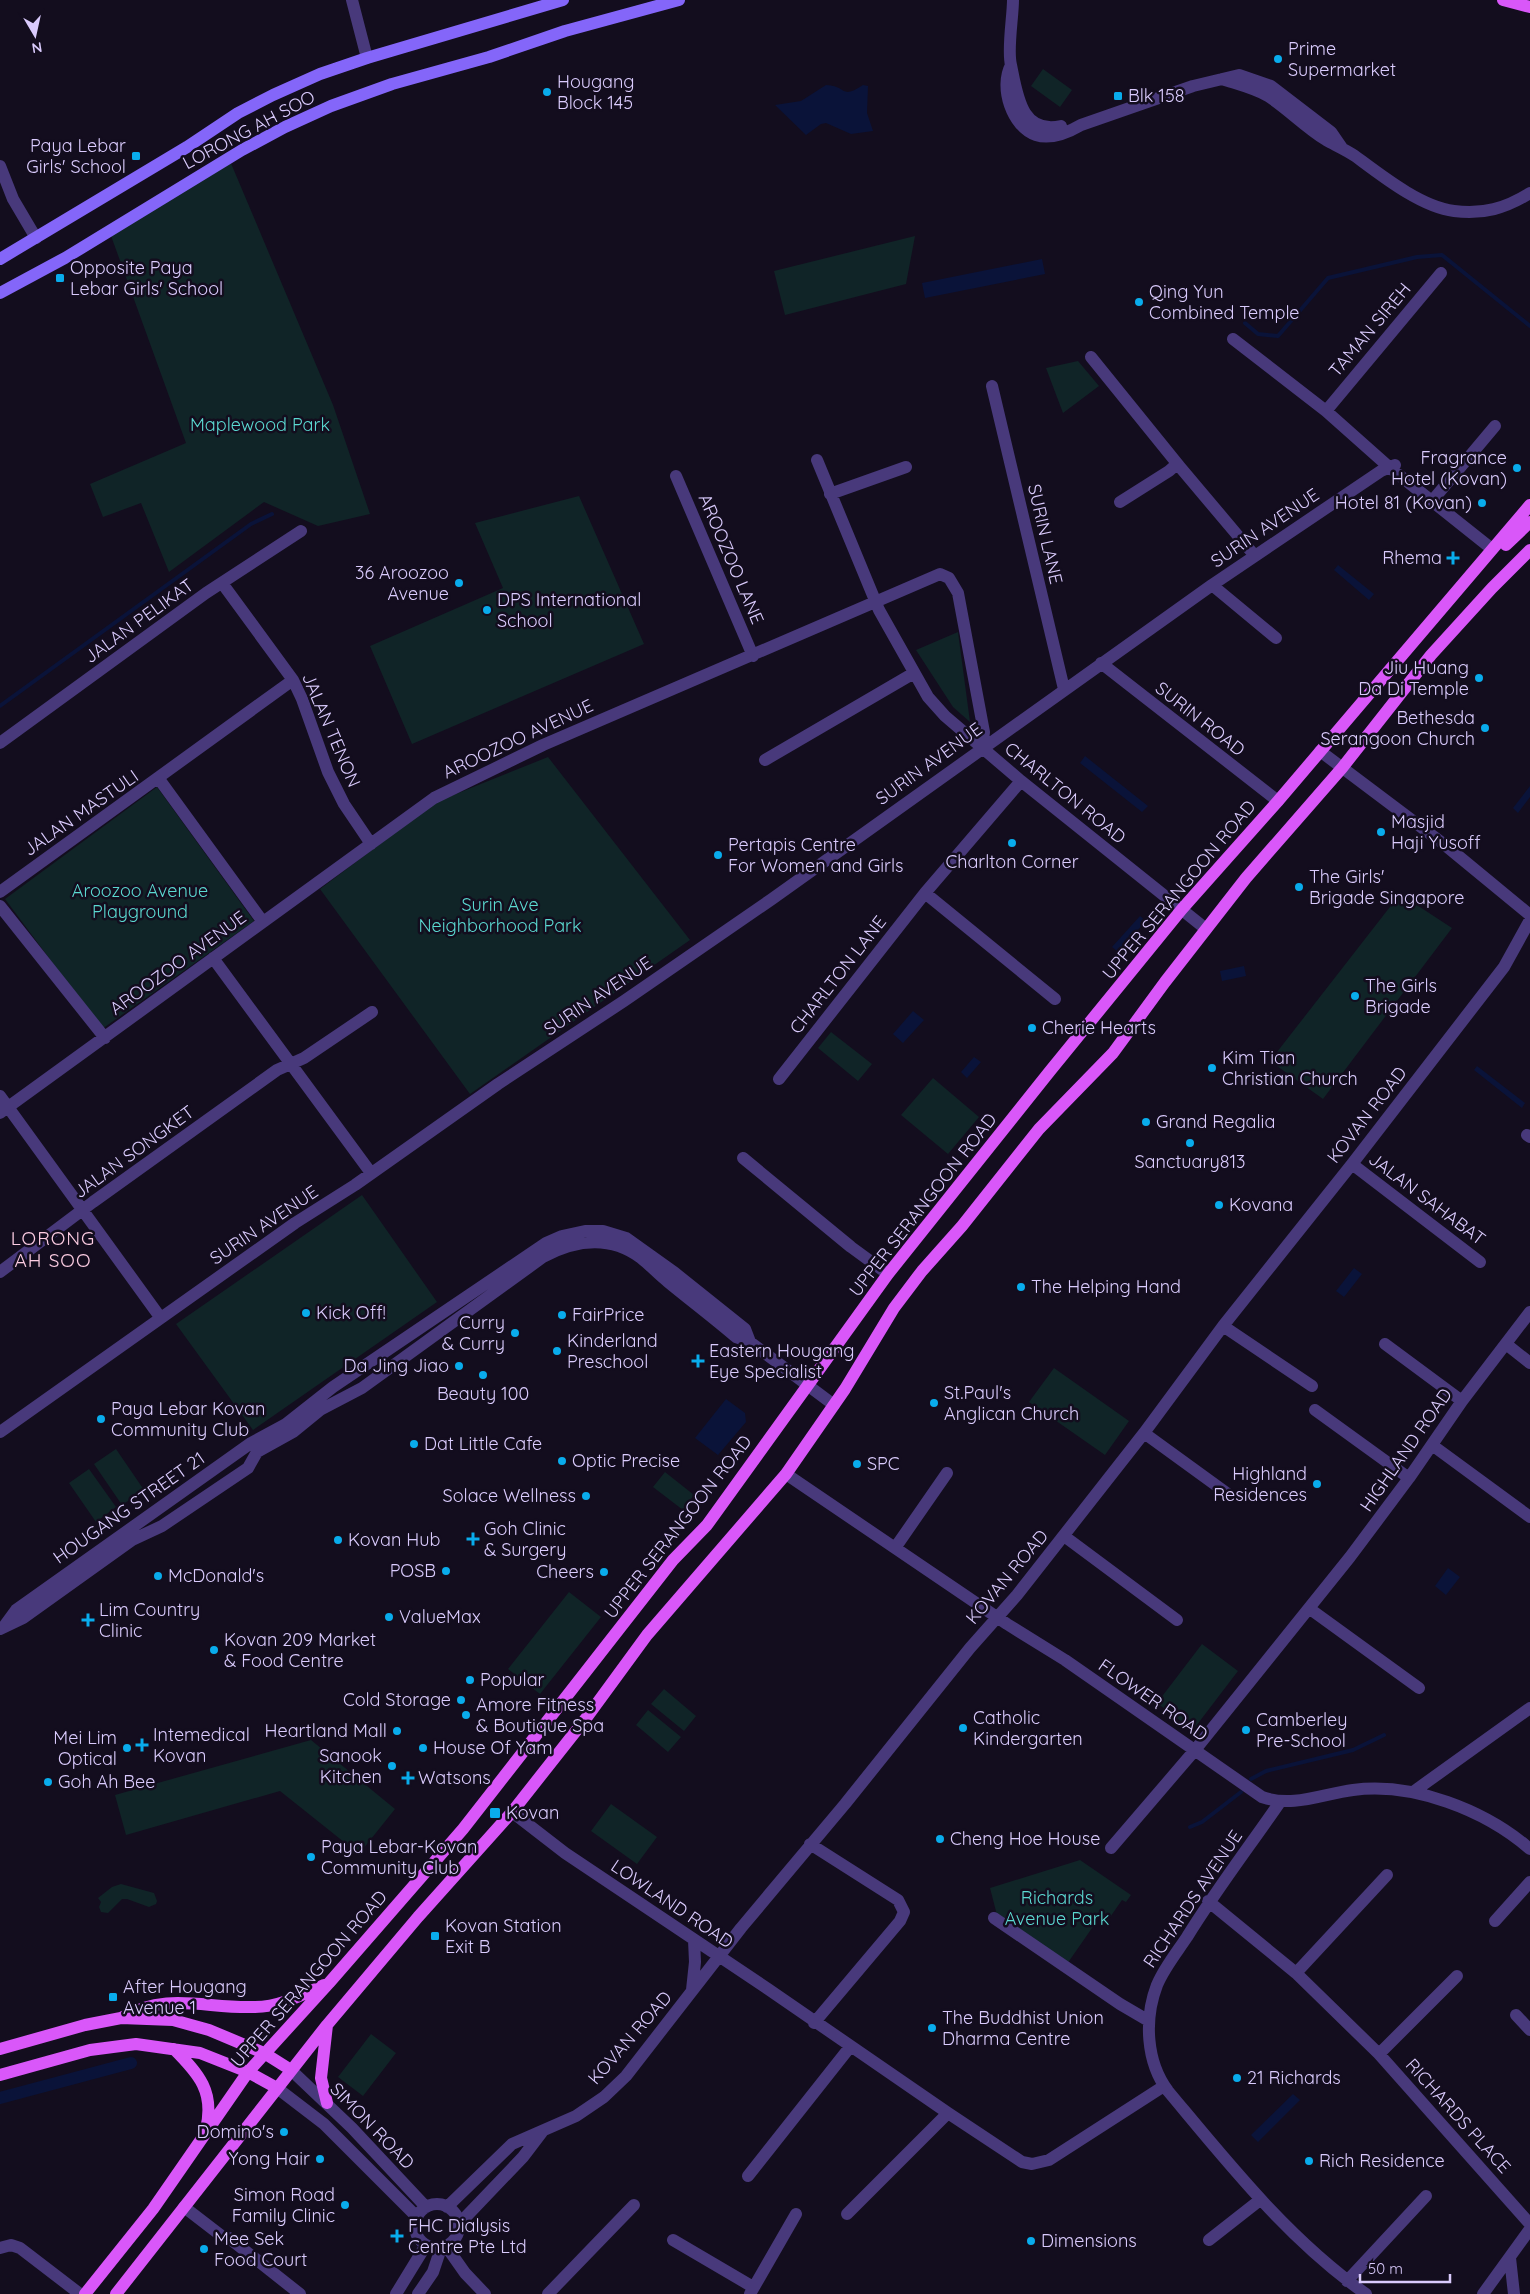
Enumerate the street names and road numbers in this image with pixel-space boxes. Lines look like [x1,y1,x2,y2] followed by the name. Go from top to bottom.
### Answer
[179,85,319,174] street label: LORONG AH SOO
[1324,278,1416,382] street label: TAMAN SIREH
[1023,482,1068,586] street label: SURIN LANE
[1206,483,1323,572] street label: SURIN AVENUE
[694,490,769,627] street label: AROOZOO LANE
[79,573,198,668] street label: JALAN PELIKAT
[297,669,366,790] street label: JALAN TENON
[1151,676,1250,761] street label: SURIN ROAD
[439,694,597,783] street label: AROOZOO AVENUE
[871,717,986,810] street label: SURIN AVENUE
[1000,737,1131,849] street label: CHARLTON ROAD
[19,764,143,861] street label: JALAN MASTULI
[1097,795,1260,984] street label: UPPER SERANGOON ROAD
[105,905,250,1020] street label: AROOZOO AVENUE
[784,911,891,1038] street label: CHARLTON LANE
[539,951,656,1040] street label: SURIN AVENUE
[1322,1062,1412,1168] street label: KOVAN ROAD
[69,1100,199,1203] street label: JALAN SONGKET
[844,1108,1002,1301] street label: UPPER SERANGOON ROAD
[1364,1147,1490,1250] street label: JALAN SAHABAT
[205,1180,322,1269] street label: SURIN AVENUE
[1355,1384,1457,1516] street label: HIGHLAND ROAD
[599,1430,757,1623] street label: UPPER SERANGOON ROAD
[48,1446,209,1569] street label: HOUGANG STREET 21
[960,1525,1053,1629] street label: KOVAN ROAD
[1094,1653,1212,1746] street label: FLOWER ROAD
[1138,1825,1247,1972] street label: RICHARDS AVENUE
[607,1854,738,1953] street label: LOWLAND ROAD
[226,1885,392,2072] street label: UPPER SERANGOON ROAD
[583,1986,677,2089] street label: KOVAN ROAD
[1401,2053,1516,2178] street label: RICHARDS PLACE
[325,2078,419,2174] street label: SIMON ROAD

